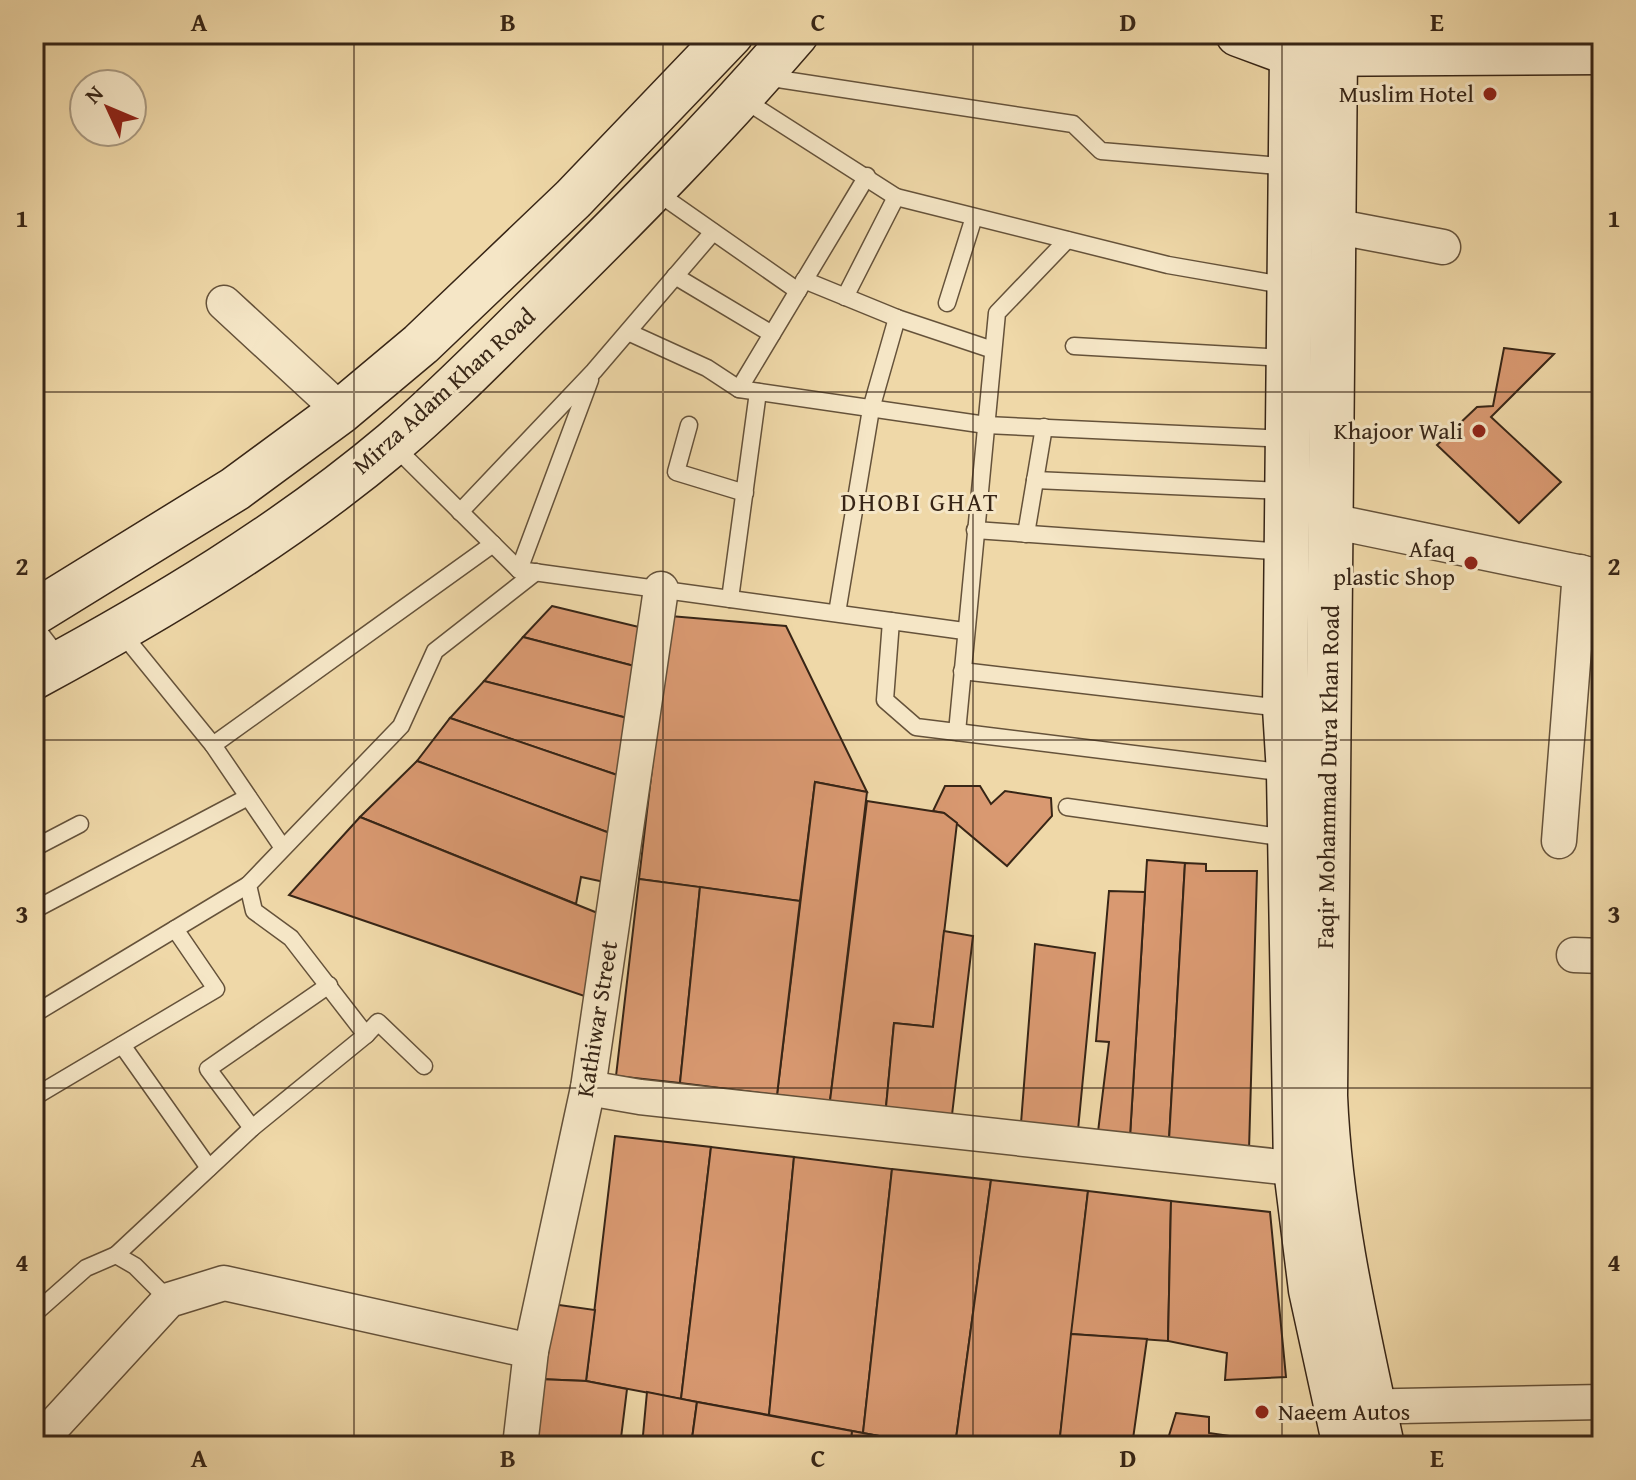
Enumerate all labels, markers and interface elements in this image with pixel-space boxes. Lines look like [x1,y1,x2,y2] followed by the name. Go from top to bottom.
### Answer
[191,2,208,41] text: A
[500,2,516,41] text: B
[811,2,825,41] text: C
[1120,2,1136,41] text: D
[1430,2,1444,41] text: E
[68,68,148,148] north arrow
[1339,76,1474,111] place label: Muslim Hotel
[77,77,110,111] text: N
[1481,85,1499,103] marker: Muslim Hotel
[15,198,29,237] text: 1
[1607,198,1621,237] text: 1
[345,299,543,482] street label: Mirza Adam Khan Road
[1334,413,1463,448] place label: Khajoor Wali
[1470,422,1488,440] marker: Khajoor Wali
[841,482,999,521] district label: DHOBI GHAT
[1333,531,1455,594] place label: Afaq plastic Shop
[15,546,29,585] text: 2
[1607,546,1621,585] text: 2
[1462,554,1480,572] marker: Afaq plastic Shop
[1307,605,1348,949] street label: Faqir Mohammad Dura Khan Road
[15,894,29,933] text: 3
[1607,894,1621,933] text: 3
[567,938,626,1100] street label: Kathiwar Street
[15,1242,29,1281] text: 4
[1607,1242,1621,1281] text: 4
[1278,1394,1410,1429] place label: Naeem Autos
[1253,1403,1271,1421] marker: Naeem Autos
[191,1438,208,1477] text: A
[500,1438,516,1477] text: B
[811,1438,825,1477] text: C
[1120,1438,1136,1477] text: D
[1430,1438,1444,1477] text: E

